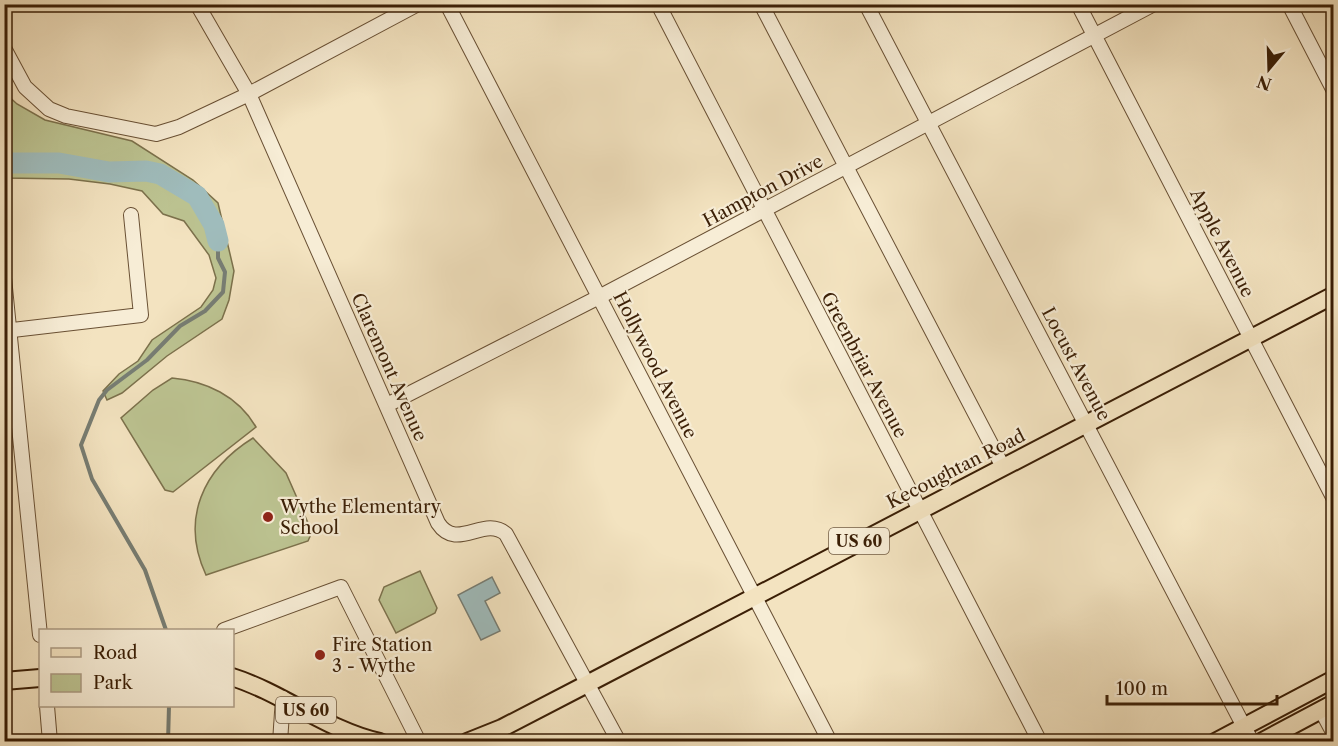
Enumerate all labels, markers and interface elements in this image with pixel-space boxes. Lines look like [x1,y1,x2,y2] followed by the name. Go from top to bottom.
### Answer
[1239,39,1299,99] north arrow
[1254,71,1274,95] text: N
[699,150,827,232] street label: Hampton Drive
[1185,184,1259,301] street label: Apple Avenue
[608,288,702,442] street label: Hollywood Avenue
[816,288,912,442] street label: Greenbriar Avenue
[346,290,432,444] street label: Claremont Avenue
[1037,303,1115,425] street label: Locust Avenue
[883,425,1029,513] street label: Kecoughtan Road
[279,496,442,539] place label: Wythe Elementary School
[261,510,275,524] marker: Wythe Elementary School
[829,528,889,554] road number: US 60
[39,629,234,707] legend
[332,634,432,677] place label: Fire Station 3 - Wythe
[93,642,138,664] text: Road
[313,648,327,662] marker: Fire Station 3 - Wythe
[1107,668,1276,706] scale bar
[93,672,134,694] text: Park
[1116,678,1168,700] text: 100 m
[276,697,336,723] road number: US 60

